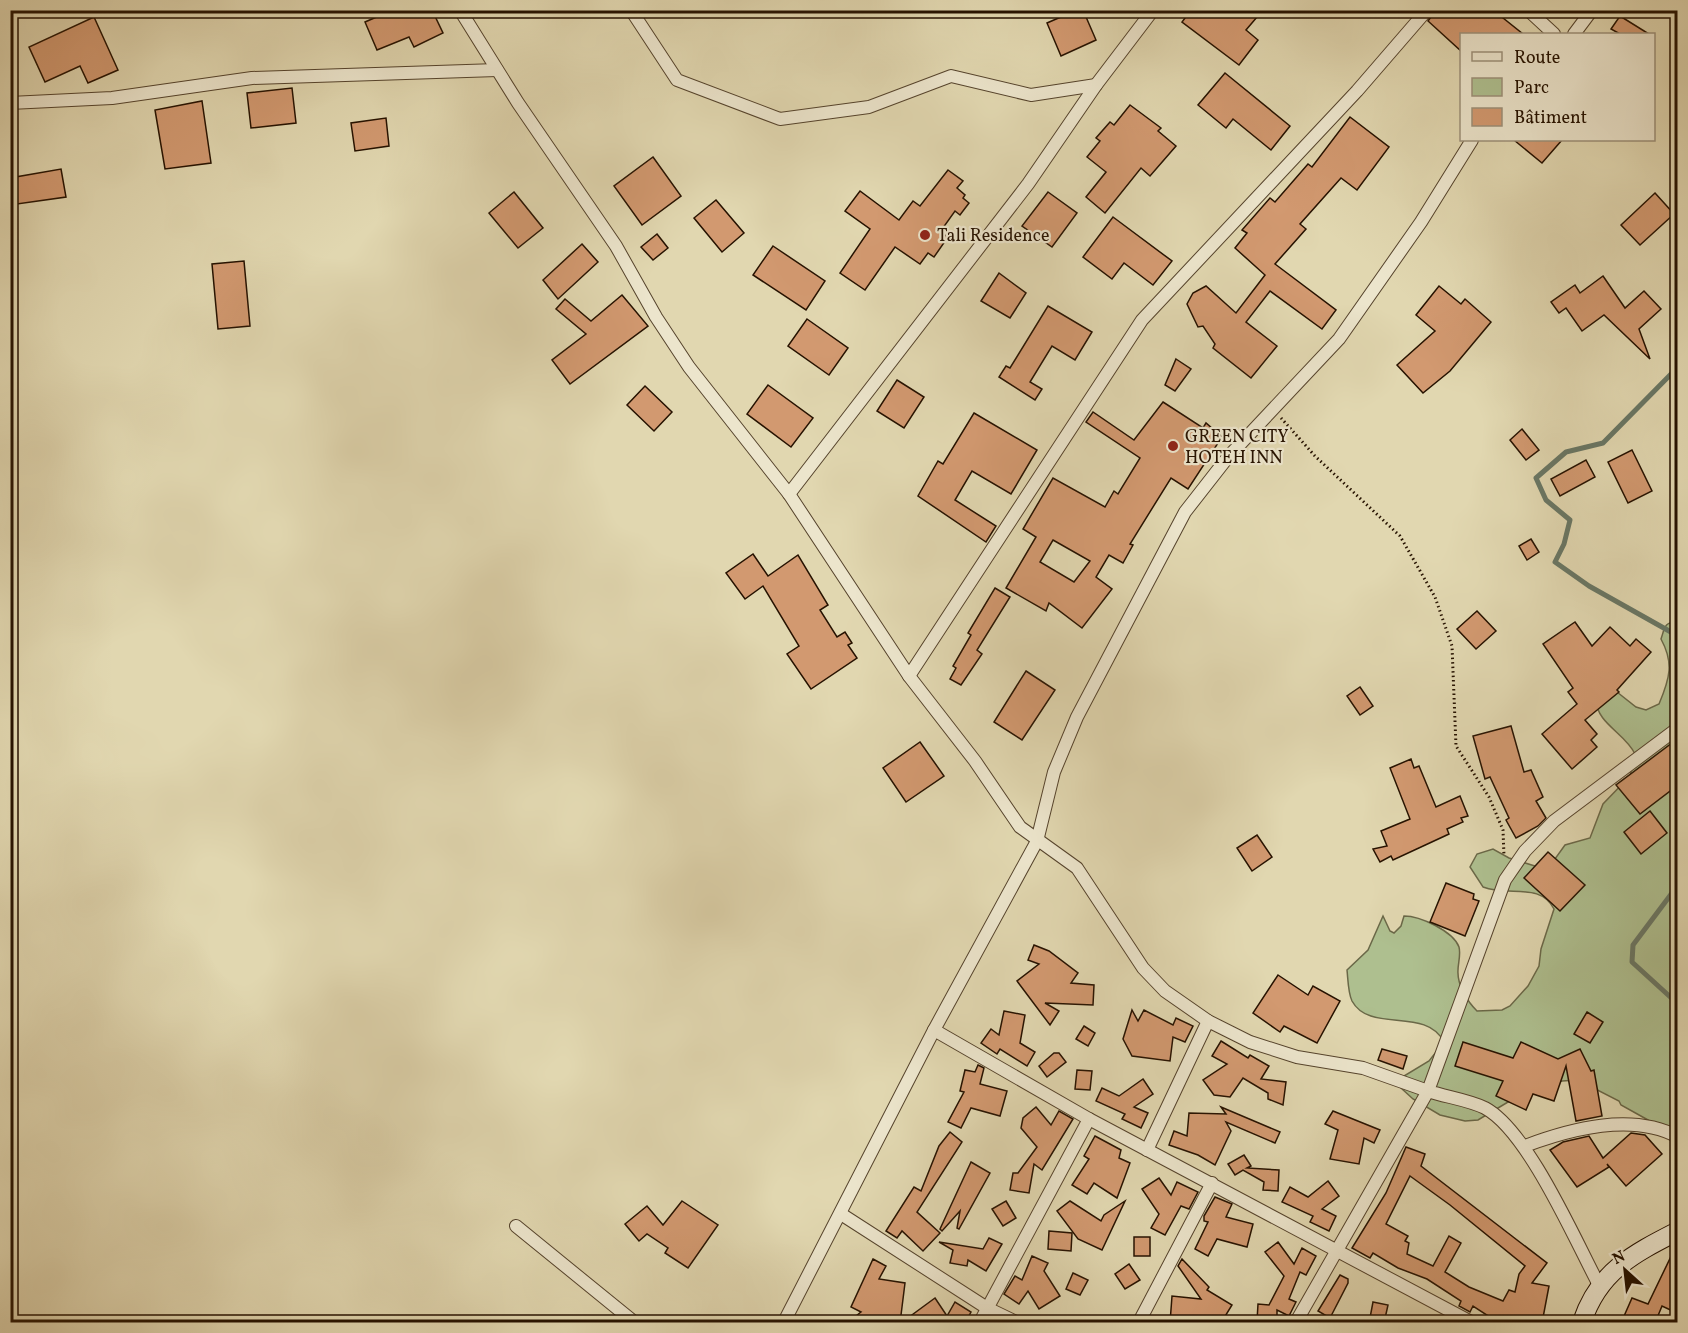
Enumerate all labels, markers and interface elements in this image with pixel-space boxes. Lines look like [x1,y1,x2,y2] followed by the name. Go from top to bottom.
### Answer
[1460,33,1655,141] legend
[1514,46,1560,71] text: Route
[1514,76,1549,101] text: Parc
[1514,106,1587,131] text: Bâtiment
[937,224,1049,249] place label: Tali Residence
[918,228,932,242] marker: Tali Residence
[1185,425,1289,471] place label: GREEN CITY HOTEH INN
[1166,439,1180,453] marker: GREEN CITY HOTEH INN
[1595,1240,1655,1300] north arrow
[1609,1246,1630,1271] text: N

